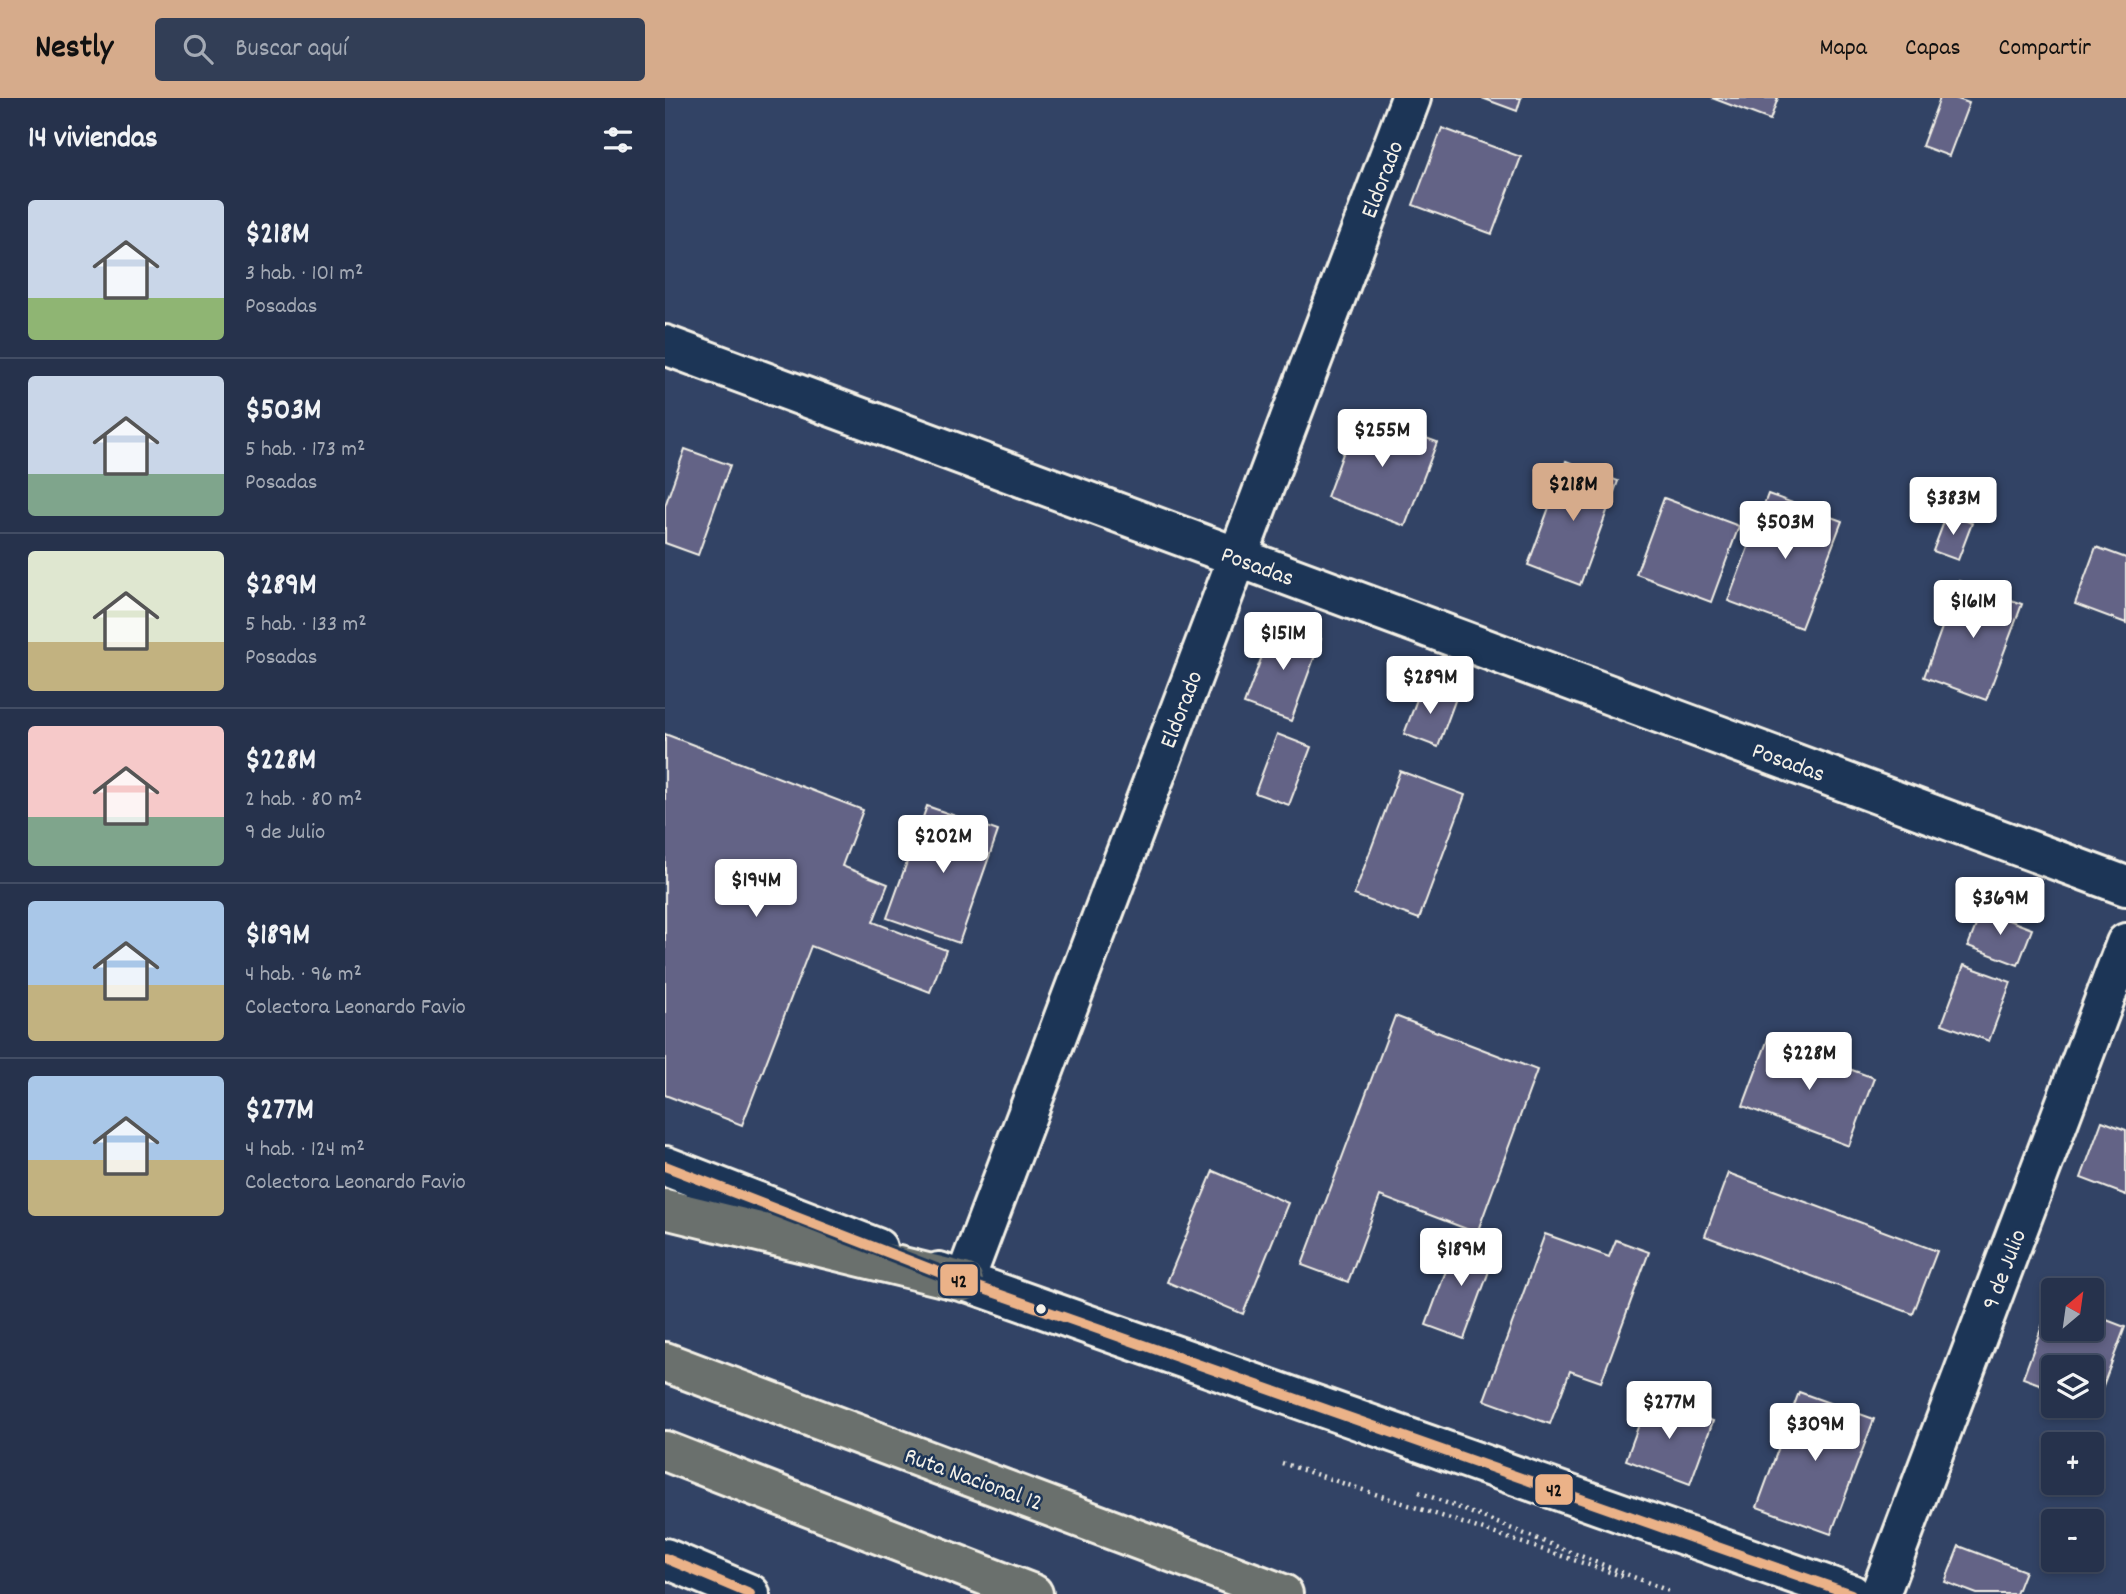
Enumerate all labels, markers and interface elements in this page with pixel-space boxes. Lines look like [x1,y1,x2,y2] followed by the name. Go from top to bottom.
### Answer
[155,18,645,81] search box
[35,26,113,73] text: Nestly
[179,30,217,68] icon: search
[235,31,348,68] text: Buscar aquí
[1819,32,1867,66] text: Mapa
[1905,32,1961,66] text: Capas
[1999,32,2091,66] text: Compartir
[28,119,158,162] text: 14 viviendas
[599,121,637,159] icon: filters
[1353,136,1414,224] street label: Eldorado
[245,215,310,258] text: $218M
[84,228,168,312] icon: home
[245,258,363,291] text: 3 hab. · 101 m²
[245,291,317,324] text: Posadas
[245,391,321,434] text: $503M
[84,404,168,488] icon: home
[1333,410,1431,469] pin: $255M
[1354,415,1410,448] text: $255M
[245,434,365,467] text: 5 hab. · 173 m²
[1524,464,1622,523] pin: $218M
[245,467,317,500] text: Posadas
[1548,469,1598,502] text: $218M
[1904,478,2002,537] pin: $383M
[1926,483,1980,516] text: $383M
[1736,502,1834,561] pin: $503M
[1756,507,1814,540] text: $503M
[1216,539,1298,597] street label: Posadas
[245,566,317,609] text: $289M
[84,579,168,663] icon: home
[1924,580,2022,640] pin: $161M
[1950,586,1996,619] text: $161M
[245,609,367,642] text: 5 hab. · 133 m²
[1234,612,1332,672] pin: $151M
[1260,618,1306,651] text: $151M
[245,642,317,675] text: Posadas
[1381,656,1479,716] pin: $289M
[1403,662,1457,695] text: $289M
[1152,666,1213,754] street label: Eldorado
[1747,735,1829,793] street label: Posadas
[245,741,316,784] text: $228M
[84,754,168,838] icon: home
[245,784,362,817] text: 2 hab. · 80 m²
[894,816,992,875] pin: $202M
[245,817,325,850] text: 9 de Julio
[914,821,972,854] text: $202M
[707,860,805,919] pin: $194M
[731,865,781,898] text: $194M
[1951,878,2049,937] pin: $369M
[1971,883,2029,916] text: $369M
[245,916,310,959] text: $189M
[84,929,168,1013] icon: home
[245,959,362,992] text: 4 hab. · 96 m²
[245,992,466,1025] text: Colectora Leonardo Favio
[1760,1032,1858,1092] pin: $228M
[1782,1038,1836,1071] text: $228M
[245,1091,314,1134] text: $277M
[84,1104,168,1188] icon: home
[245,1134,365,1167] text: 4 hab. · 124 m²
[245,1167,466,1200] text: Colectora Leonardo Favio
[1975,1225,2037,1315] street label: 9 de Julio
[1412,1228,1510,1288] pin: $189M
[1436,1234,1486,1267] text: $189M
[939,1263,979,1297] line badge: 42
[951,1270,967,1297] text: 42
[2041,1278,2103,1340] north arrow
[2041,1278,2104,1572] map controls
[1034,1302,1048,1316] unlabelled marker
[2041,1355,2104,1418] button: layers
[1620,1382,1718,1441] pin: $277M
[1643,1387,1695,1420] text: $277M
[1766,1404,1864,1463] pin: $309M
[1786,1409,1844,1442] text: $309M
[2041,1432,2104,1495] button: +
[899,1440,1047,1522] street label: Ruta Nacional 12
[1534,1473,1574,1506] line badge: 42
[1546,1479,1562,1506] text: 42
[2041,1509,2104,1572] button: −

